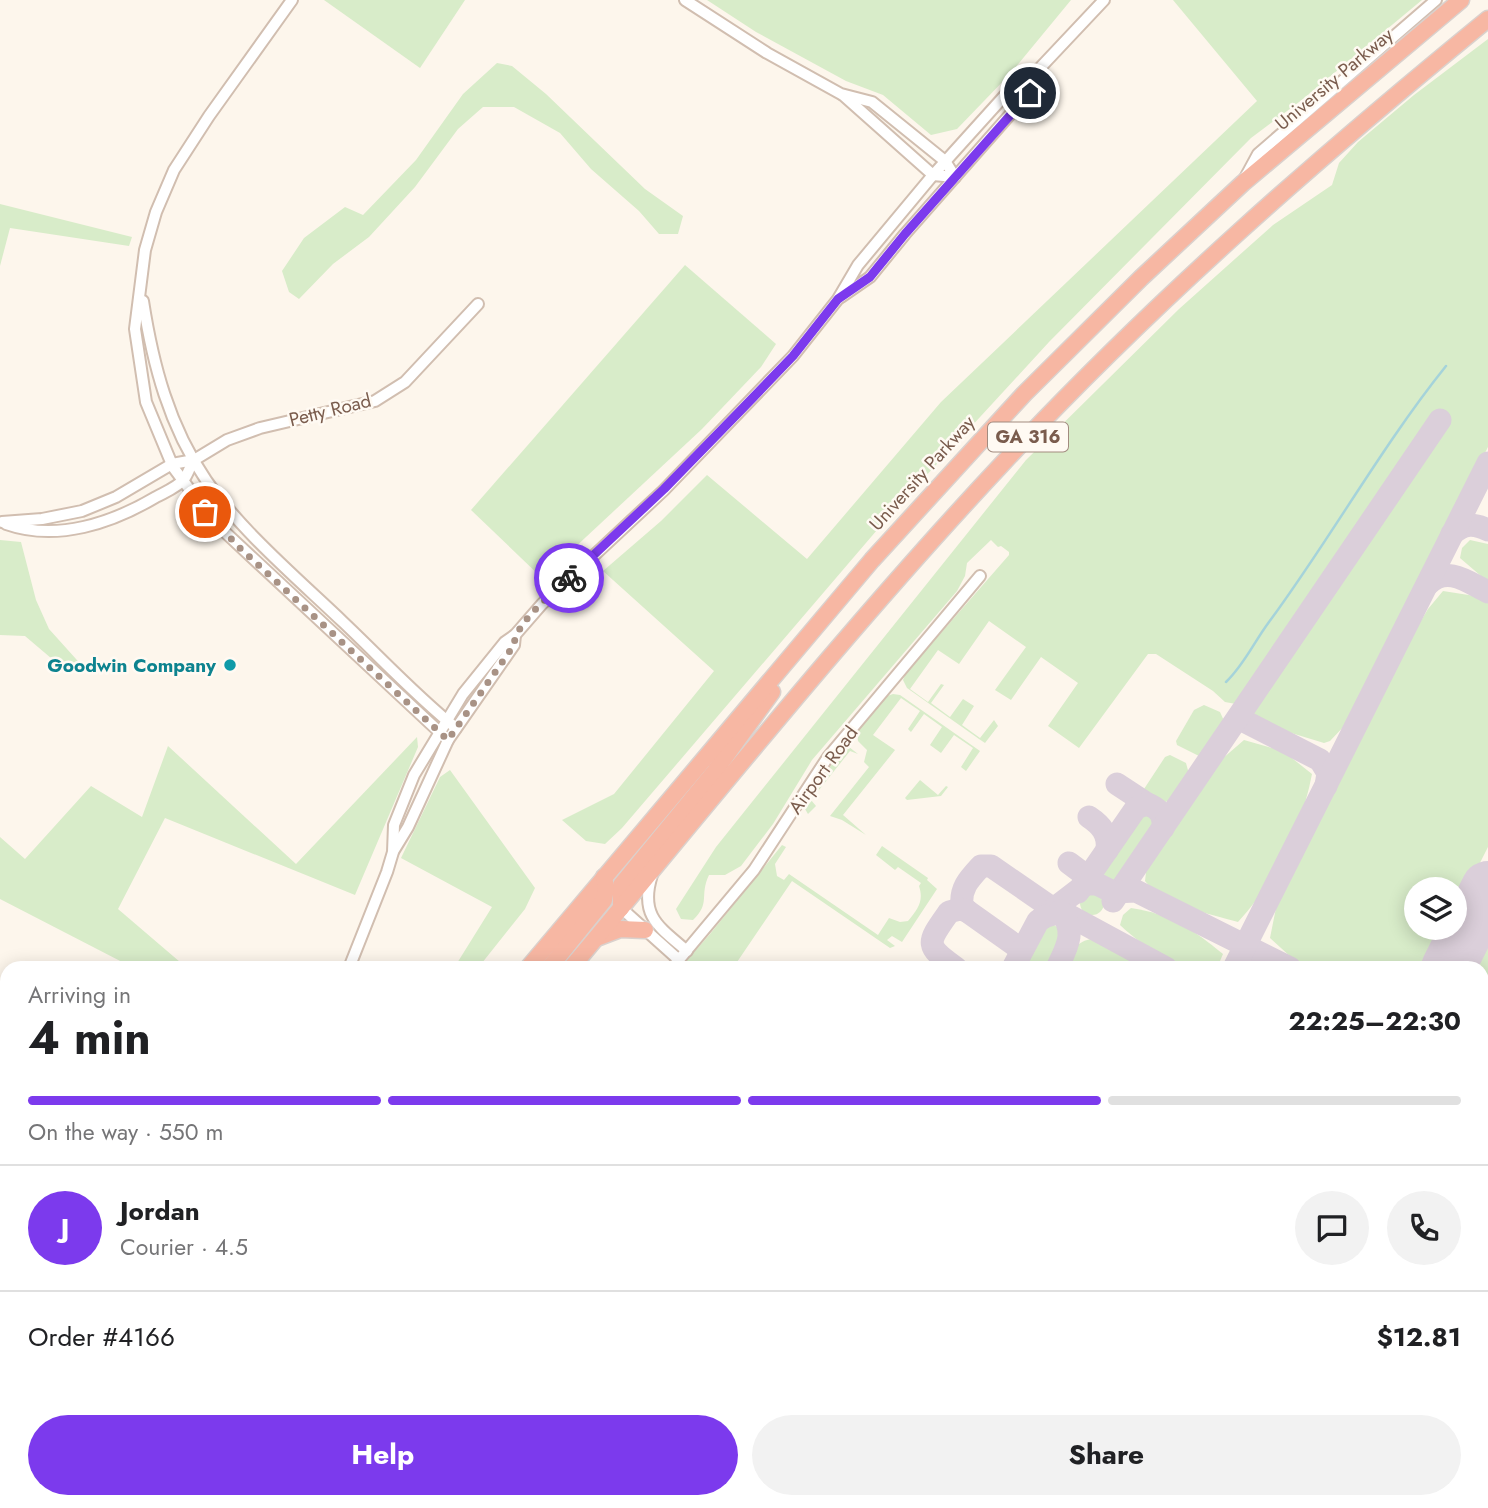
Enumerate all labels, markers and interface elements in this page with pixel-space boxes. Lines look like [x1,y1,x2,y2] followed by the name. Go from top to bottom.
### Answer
[1269,21,1399,137] street label: University Parkway
[1000,63,1060,123] pin
[1011,74,1049,112] icon: home
[286,387,374,433] street label: Petty Road
[863,409,982,537] street label: University Parkway
[988,422,1068,452] road number: GA 316
[175,482,235,542] pin
[186,493,224,531] icon: bag
[534,543,604,613] courier
[550,559,588,597] icon: bike
[47,652,217,679] place label: Goodwin Company
[222,657,238,673] marker: Goodwin Company
[782,720,864,820] street label: Airport Road
[1404,877,1467,940] map controls
[1404,877,1467,940] button: layers
[28,978,131,1012] text: Arriving in
[1288,1002,1461,1040] text: 22:25–22:30
[28,1005,151,1071] text: 4 min
[28,1115,223,1149] text: On the way · 550 m
[1295,1191,1369,1265] button: chat
[1387,1191,1461,1265] button: phone
[120,1192,200,1230] text: Jordan
[61,1209,69,1247] text: J
[120,1230,248,1264] text: Courier · 4.5
[28,1318,175,1356] text: Order #4166
[1377,1318,1461,1356] text: $12.81
[28,1415,738,1495] button: Help
[752,1415,1461,1495] button: Share

